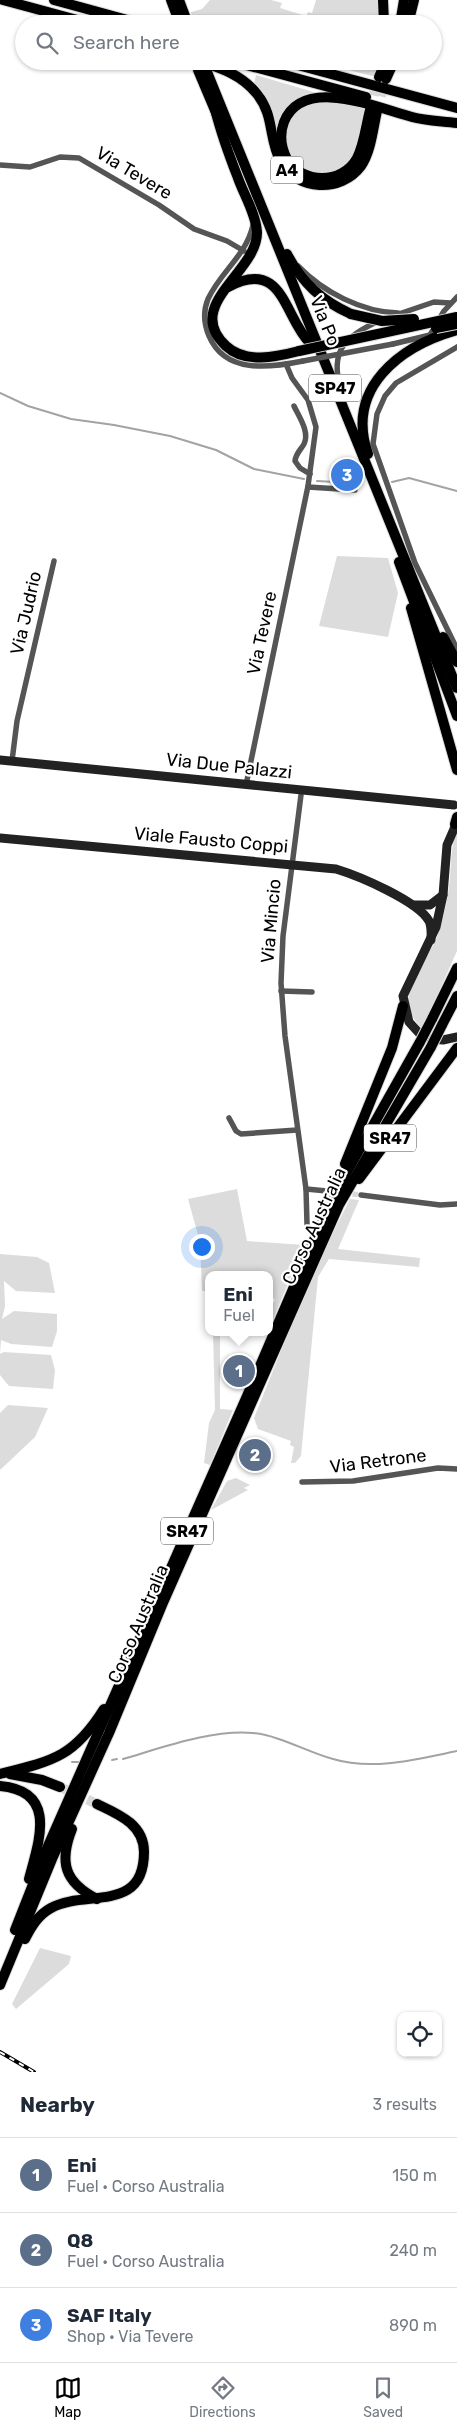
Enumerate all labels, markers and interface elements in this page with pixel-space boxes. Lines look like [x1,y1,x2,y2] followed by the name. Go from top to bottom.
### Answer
[15,15,442,70] search box
[33,29,61,57] icon: search
[73,31,180,54] text: Search here
[92,142,176,204] street label: Via Tevere
[271,156,303,184] road number: A4
[305,293,345,349] street label: Via Po
[309,374,361,402] road number: SP47
[331,456,363,494] pin: 3
[6,569,46,657] street label: Via Judrio
[242,589,282,677] street label: Via Tevere
[165,748,293,784] street label: Via Due Palazzi
[133,822,289,858] street label: Viale Fausto Coppi
[256,878,286,964] street label: Via Mincio
[364,1124,416,1152] road number: SR47
[277,1164,351,1288] street label: Corso Australia
[189,1234,215,1260] your location
[205,1271,273,1336] popup
[223,1283,253,1306] text: Eni
[223,1306,255,1325] text: Fuel
[223,1352,255,1390] pin: 1
[239,1436,271,1474] pin: 2
[328,1444,428,1478] street label: Via Retrone
[161,1518,213,1544] road number: SR47
[103,1561,173,1687] street label: Corso Australia
[397,2012,442,2057] map controls
[397,2012,442,2057] button: locate
[20,2092,95,2117] text: Nearby
[372,2095,437,2114] text: 3 results
[67,2154,97,2177] text: Eni
[32,2166,40,2185] text: 1
[392,2166,437,2185] text: 150 m
[67,2177,225,2196] text: Fuel · Corso Australia
[67,2229,93,2252] text: Q8
[31,2241,41,2260] text: 2
[390,2241,437,2260] text: 240 m
[67,2252,225,2271] text: Fuel · Corso Australia
[67,2304,152,2327] text: SAF Italy
[31,2316,41,2335] text: 3
[389,2316,437,2335] text: 890 m
[67,2327,194,2346] text: Shop · Via Tevere
[54,2374,82,2421] tab: Map
[189,2374,256,2421] tab: Directions
[363,2374,403,2421] tab: Saved

